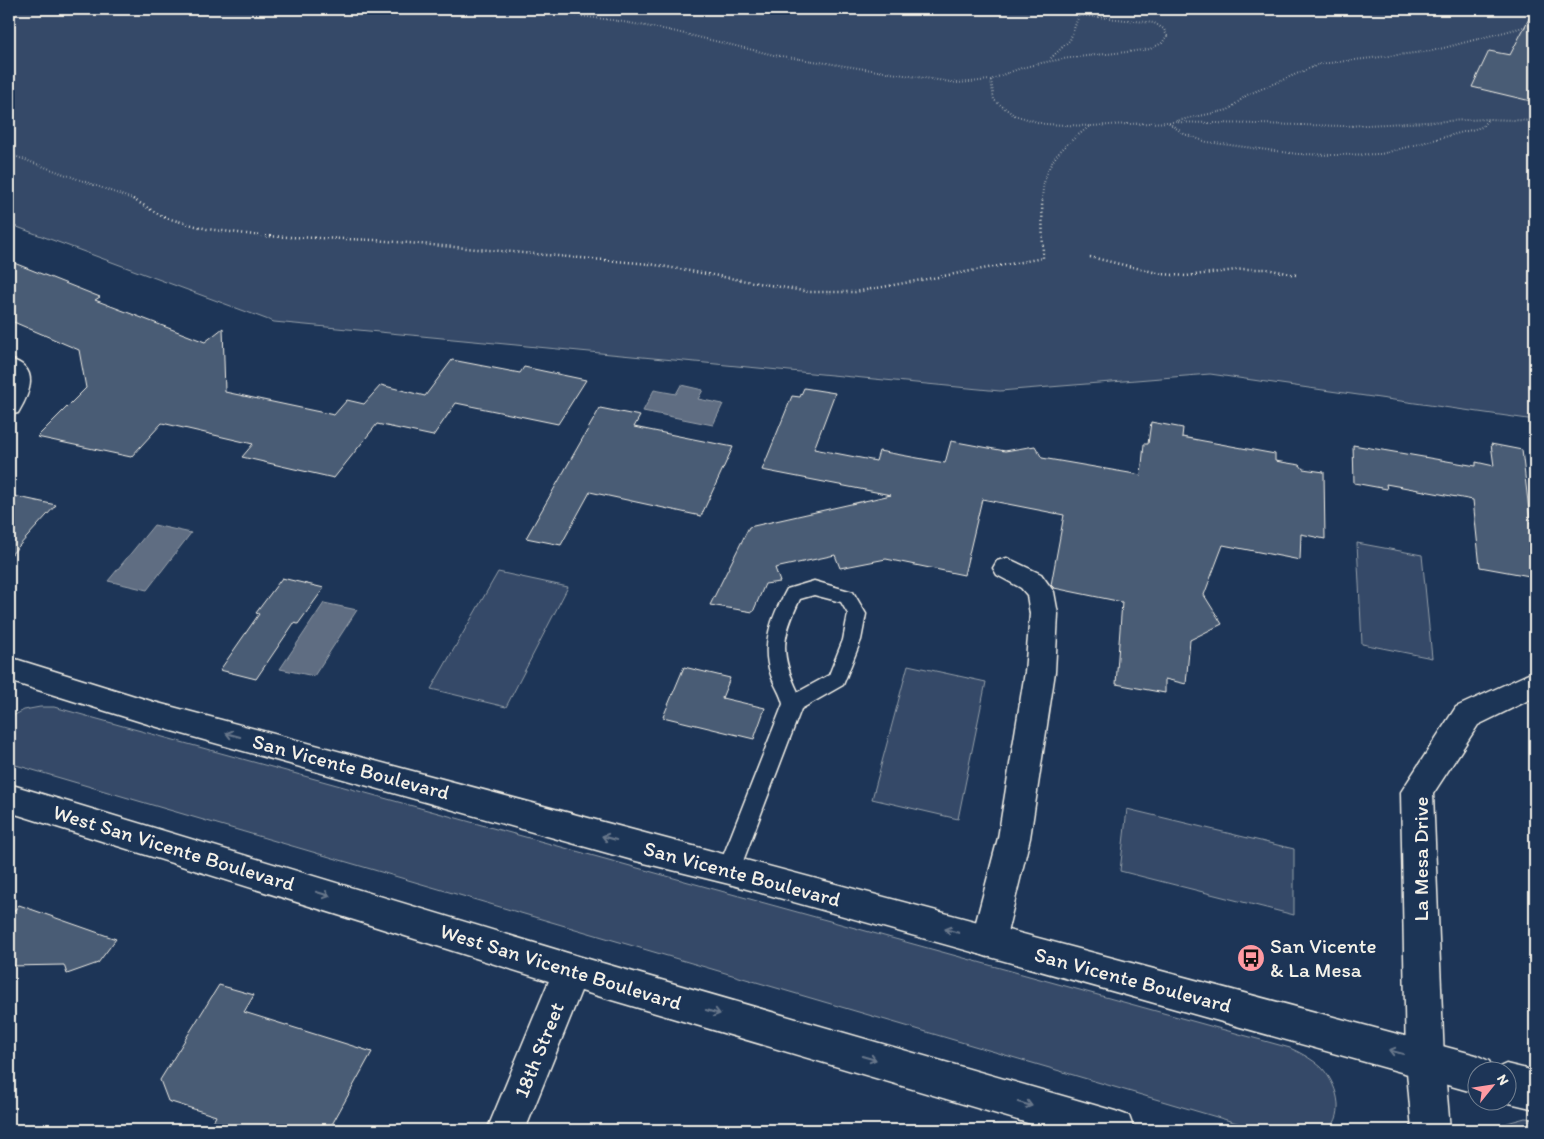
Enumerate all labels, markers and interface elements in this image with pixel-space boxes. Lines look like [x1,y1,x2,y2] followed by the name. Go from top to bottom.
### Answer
[250,728,452,805] street label: San Vicente Boulevard
[226,730,242,739] one-way arrow
[1408,796,1433,922] street label: La Mesa Drive
[50,799,299,896] street label: West San Vicente Boulevard
[602,833,618,842] one-way arrow
[641,835,843,912] street label: San Vicente Boulevard
[315,890,331,900] one-way arrow
[437,918,686,1015] street label: West San Vicente Boulevard
[945,925,961,935] one-way arrow
[1270,933,1377,982] place label: San Vicente & La Mesa
[1032,941,1234,1018] street label: San Vicente Boulevard
[1236,943,1266,973] bus stop icon: San Vicente & La Mesa
[508,998,569,1101] street label: 18th Street
[705,1008,721,1018] one-way arrow
[1388,1047,1404,1057] one-way arrow
[861,1054,877,1064] one-way arrow
[1466,1062,1516,1112] north arrow
[1493,1071,1513,1088] text: N
[1016,1099,1032,1109] one-way arrow

